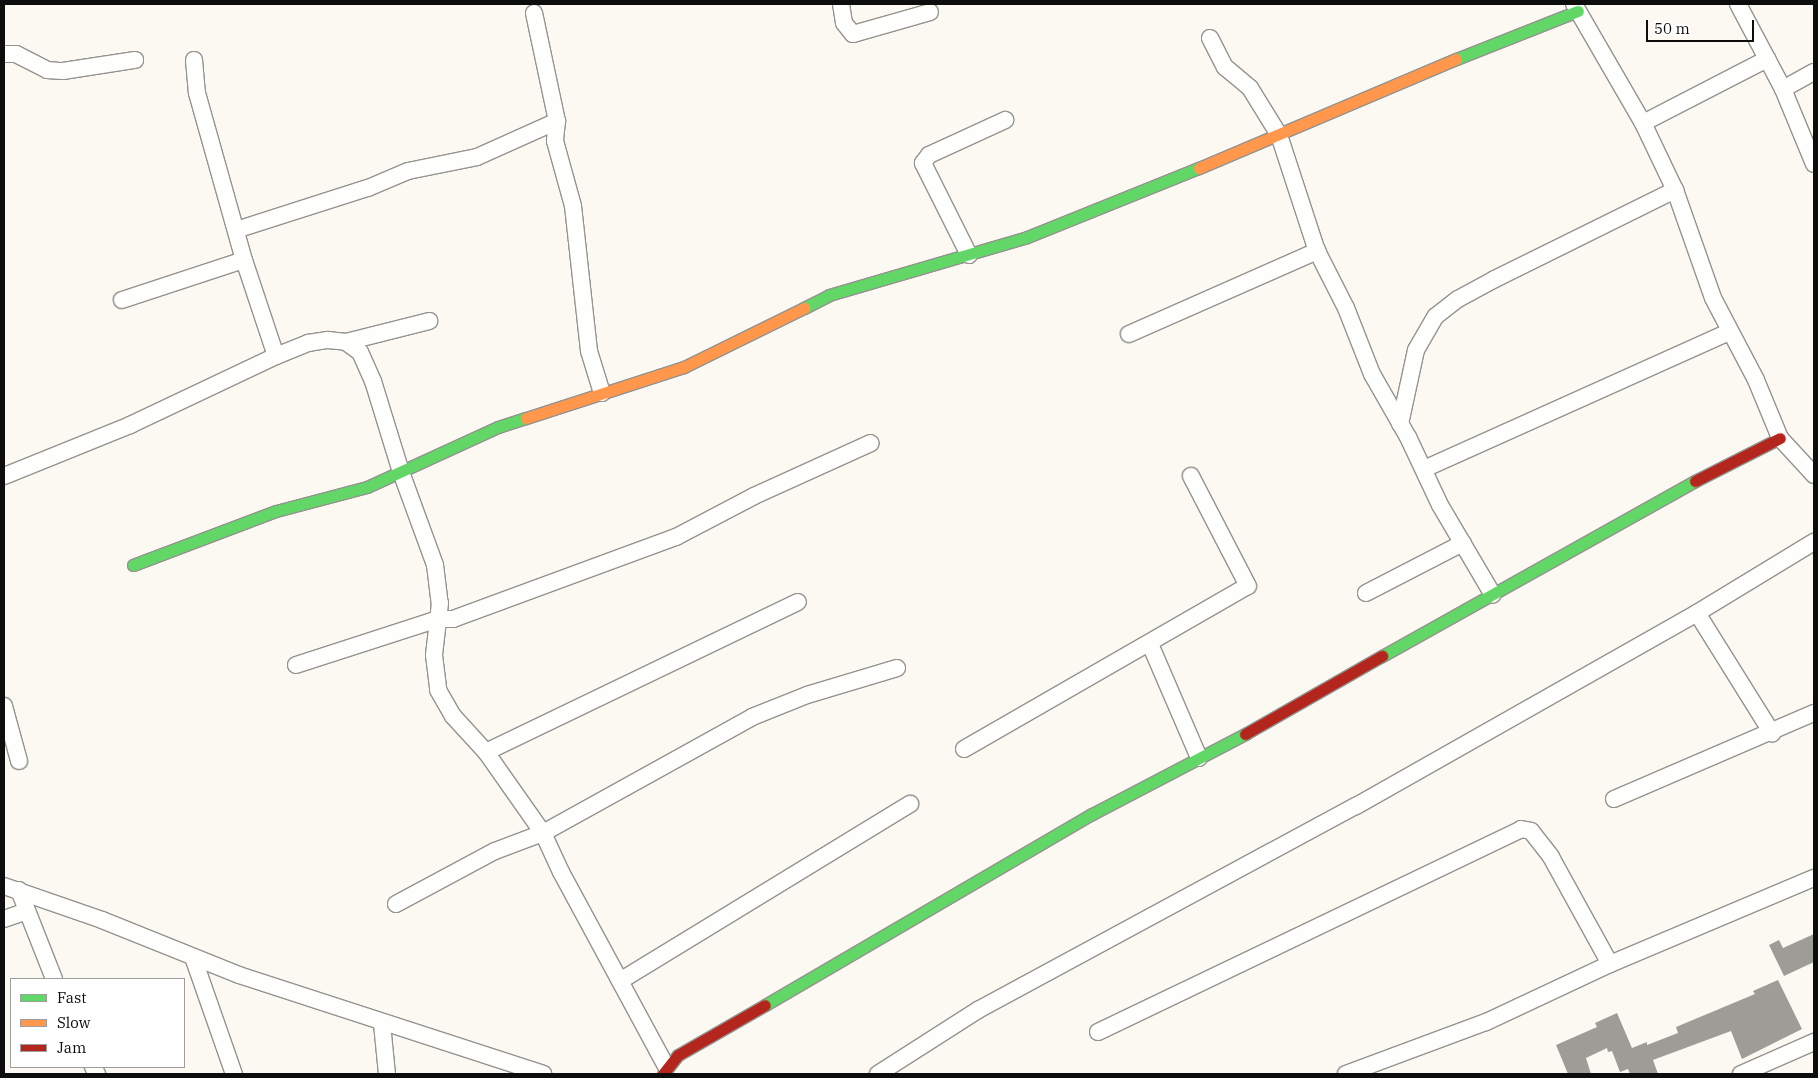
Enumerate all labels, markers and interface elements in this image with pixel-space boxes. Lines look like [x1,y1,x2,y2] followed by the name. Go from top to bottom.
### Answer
[1648,10,1756,42] scale bar
[1654,19,1690,38] text: 50 m
[10,978,185,1068] legend
[57,988,87,1007] text: Fast
[57,1013,90,1032] text: Slow
[57,1038,86,1057] text: Jam

